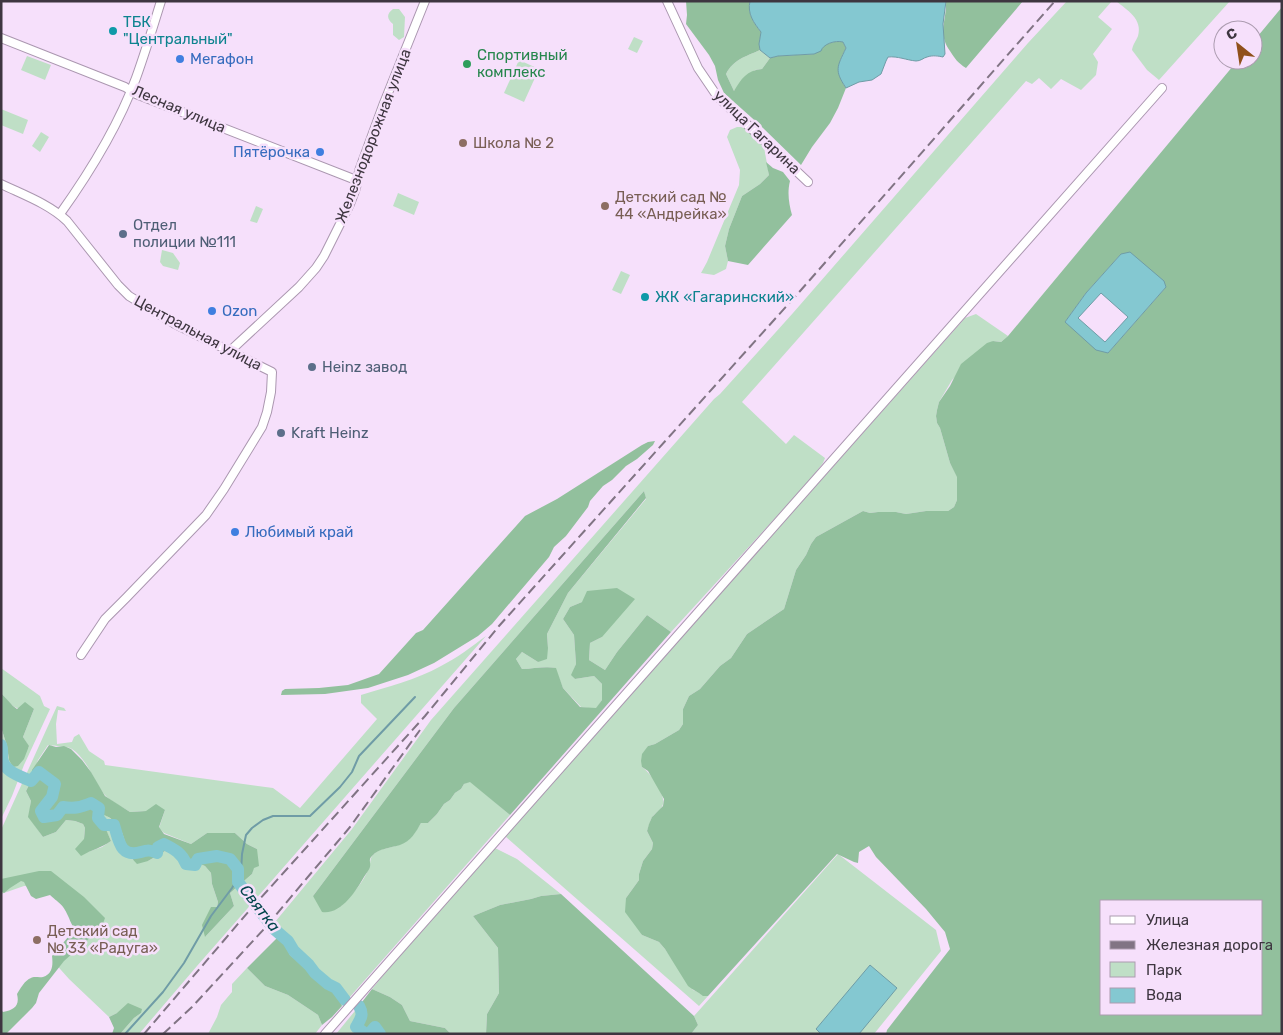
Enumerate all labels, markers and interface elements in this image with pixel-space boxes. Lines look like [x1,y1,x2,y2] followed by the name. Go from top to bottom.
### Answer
[123,13,233,48] place label: ТБК "Центральный"
[1213,20,1263,70] north arrow
[1223,24,1240,44] text: С
[107,25,119,37] marker: ТБК "Центральный"
[331,46,415,226] street label: Железнодорожная улица
[477,46,568,81] place label: Спортивный комплекс
[190,50,254,68] place label: Мегафон
[174,53,186,65] marker: Мегафон
[461,58,473,70] marker: Спортивный комплекс
[130,81,228,137] street label: Лесная улица
[710,86,804,178] street label: улица Гагарина
[473,134,554,152] place label: Школа № 2
[457,137,469,149] marker: Школа № 2
[233,143,310,161] place label: Пятёрочка
[314,146,326,158] marker: Пятёрочка
[615,188,727,223] place label: Детский сад № 44 «Андрейка»
[599,200,611,212] marker: Детский сад № 44 «Андрейка»
[133,216,236,251] place label: Отдел полиции №111
[117,228,129,240] marker: Отдел полиции №111
[655,288,794,306] place label: ЖК «Гагаринский»
[639,291,651,303] marker: ЖК «Гагаринский»
[131,292,265,374] street label: Центральная улица
[222,302,257,320] place label: Ozon
[206,305,218,317] marker: Ozon
[322,358,407,376] place label: Heinz завод
[306,361,318,373] marker: Heinz завод
[291,424,369,442] place label: Kraft Heinz
[275,427,287,439] marker: Kraft Heinz
[245,523,353,541] place label: Любимый край
[229,526,241,538] marker: Любимый край
[236,881,284,935] water label: Святка
[1100,900,1263,1015] legend
[1146,911,1189,929] text: Улица
[47,922,158,957] place label: Детский сад № 33 «Радуга»
[31,934,43,946] marker: Детский сад № 33 «Радуга»
[1146,936,1273,954] text: Железная дорога
[1146,961,1182,979] text: Парк
[1146,986,1182,1004] text: Вода

